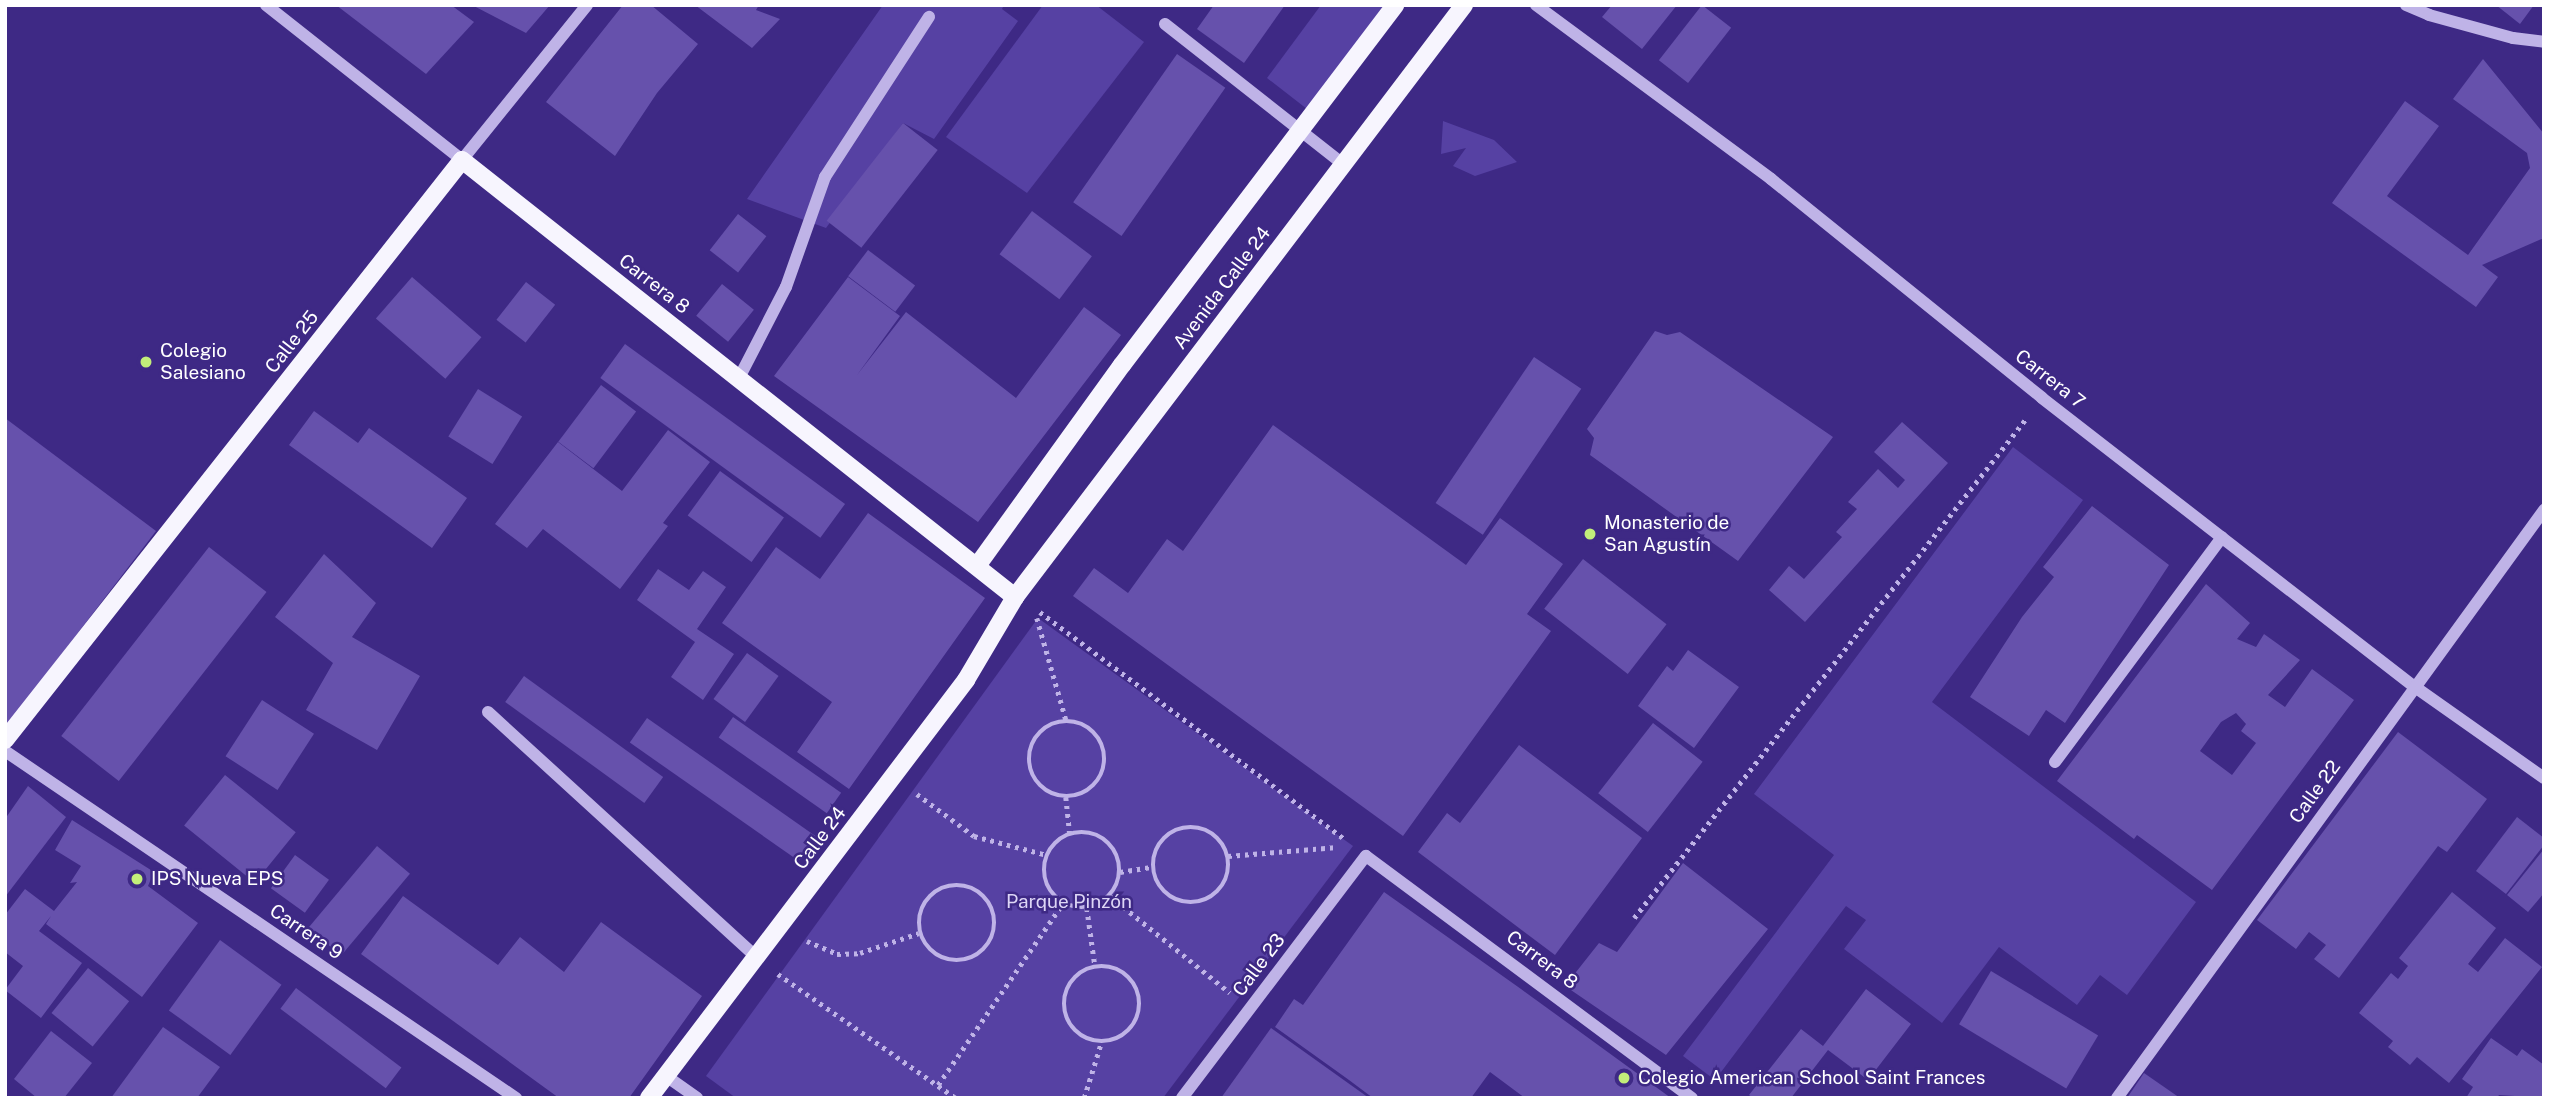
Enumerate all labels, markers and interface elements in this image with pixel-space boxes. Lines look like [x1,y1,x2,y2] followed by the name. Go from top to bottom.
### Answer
[1169,222,1275,354] street label: Avenida Calle 24
[614,249,694,319] street label: Carrera 8
[261,306,323,378] street label: Calle 25
[160,340,246,384] place label: Colegio Salesiano
[2010,345,2090,413] street label: Carrera 7
[138,354,154,370] marker: Colegio Salesiano
[1604,512,1730,556] place label: Monasterio de San Agustín
[1582,526,1598,542] marker: Monasterio de San Agustín
[2285,756,2345,828] street label: Calle 22
[789,802,851,874] street label: Calle 24
[151,868,283,890] place label: IPS Nueva EPS
[129,871,145,887] marker: IPS Nueva EPS
[1006,891,1132,913] park label: Parque Pinzón
[265,899,347,965] street label: Carrera 9
[1502,926,1582,994] street label: Carrera 8
[1228,929,1290,1001] street label: Calle 23
[1638,1067,1985,1089] place label: Colegio American School Saint Frances
[1616,1070,1632,1086] marker: Colegio American School Saint Frances

